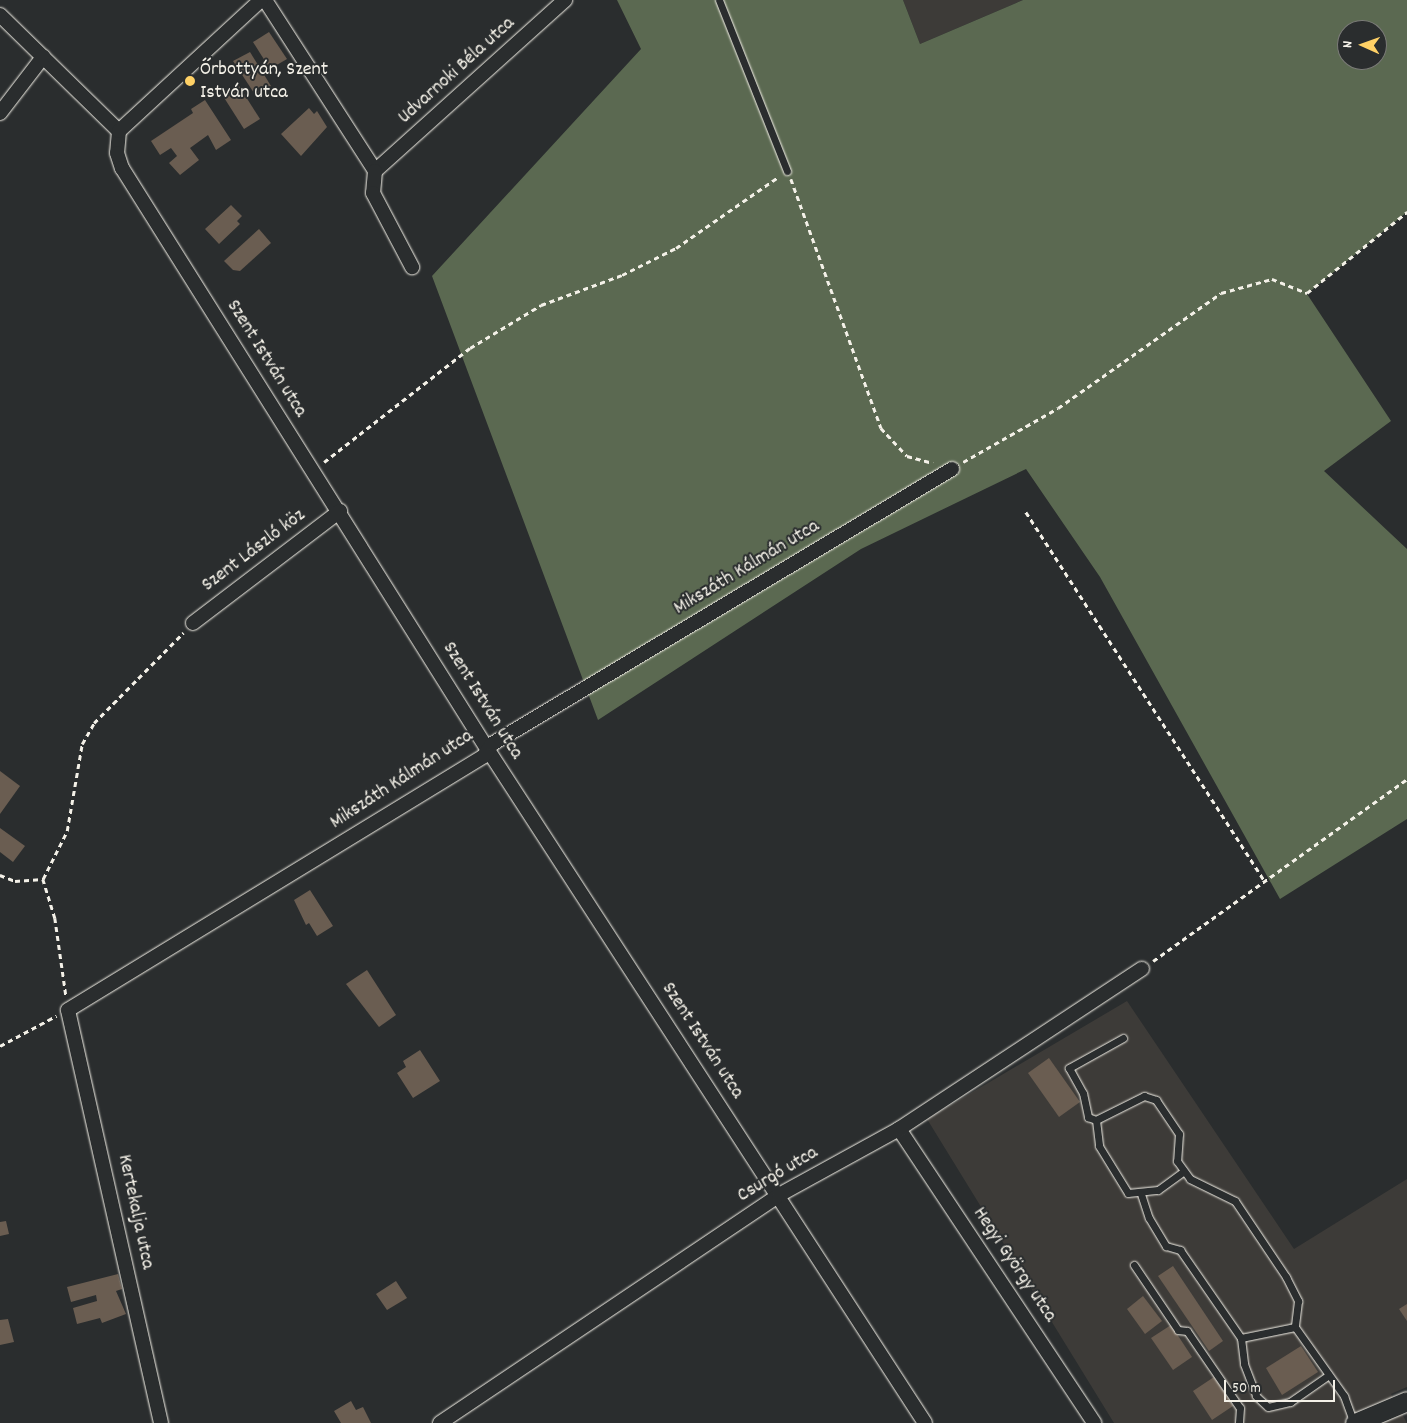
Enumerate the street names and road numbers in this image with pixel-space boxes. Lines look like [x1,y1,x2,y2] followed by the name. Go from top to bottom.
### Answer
[394,12,520,130] street label: Udvarnoki Béla utca
[220,296,312,422] street label: Szent István utca
[197,504,311,598] street label: Szent László köz
[670,515,824,621] street label: Mikszáth Kálmán utca
[436,638,528,764] street label: Szent István utca
[326,725,478,835] street label: Mikszáth Kálmán utca
[655,978,749,1104] street label: Szent István utca
[733,1142,823,1208] street label: Csurgó utca
[111,1152,159,1272] street label: Kertekalja utca
[967,1203,1061,1327] street label: Hegyi György utca

